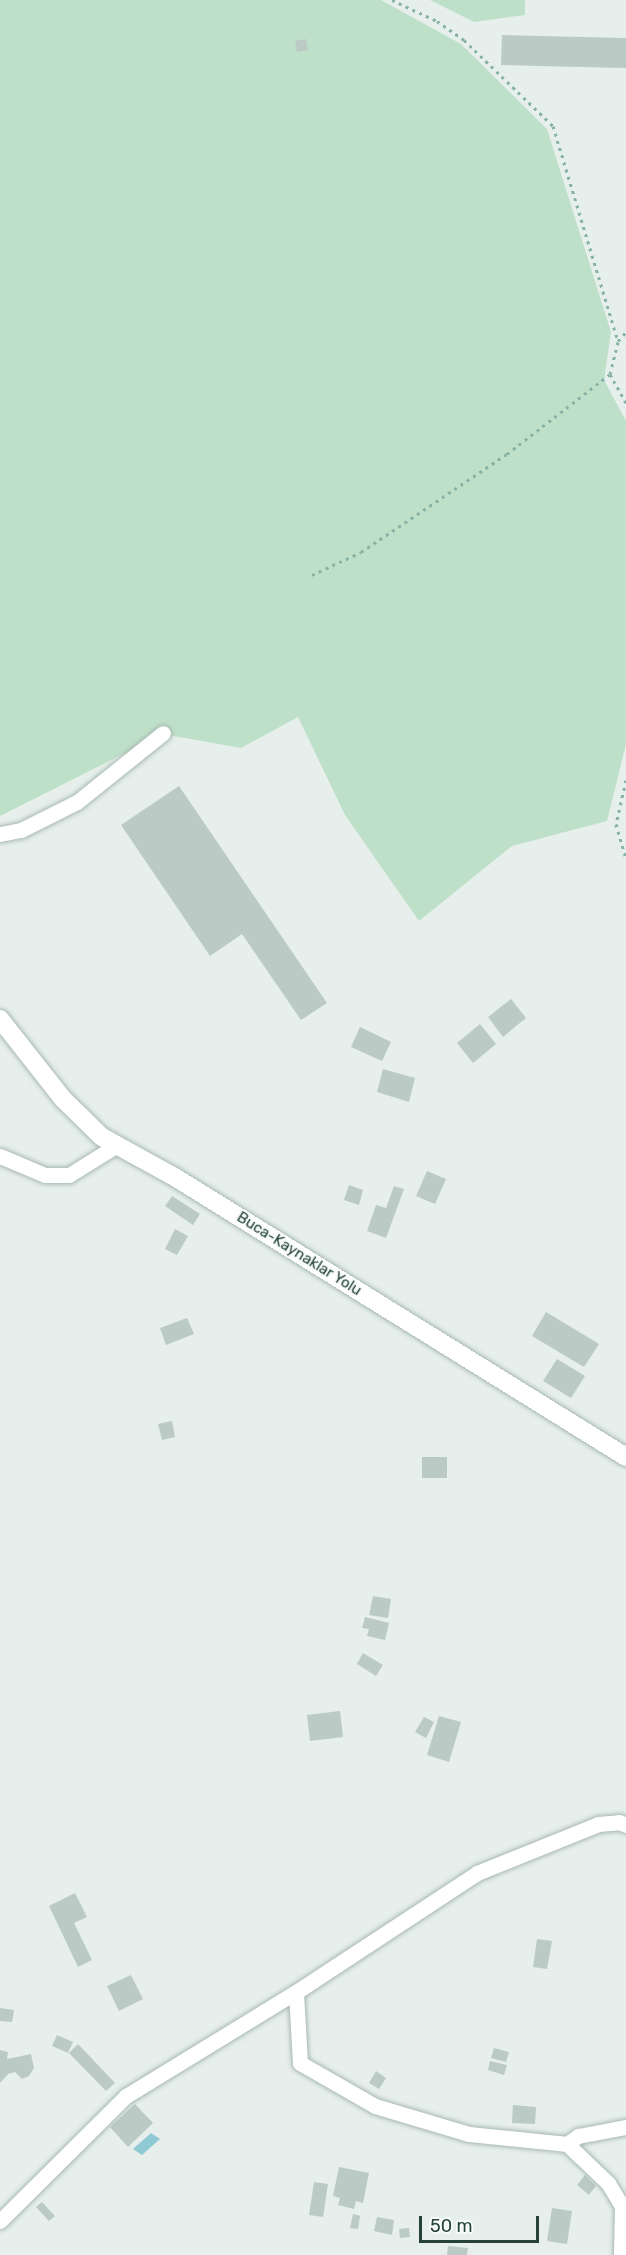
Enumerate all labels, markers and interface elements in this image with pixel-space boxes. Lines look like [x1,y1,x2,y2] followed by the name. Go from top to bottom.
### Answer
[233,1208,365,1300] street label: Buca-Kaynaklar Yolu
[422,2204,542,2242] scale bar
[430,2215,473,2237] text: 50 m

